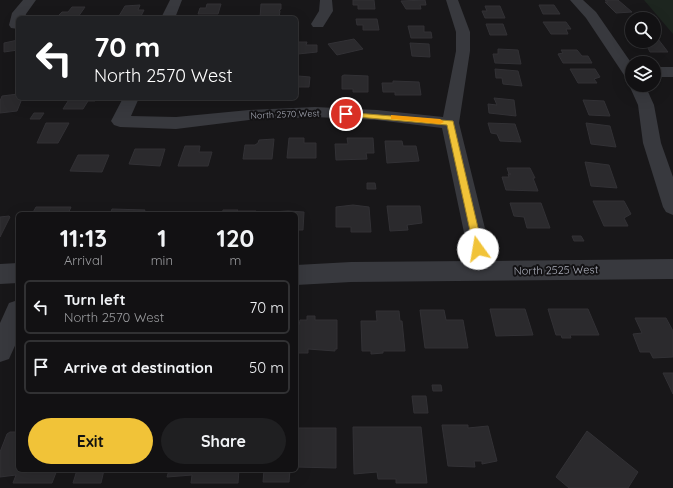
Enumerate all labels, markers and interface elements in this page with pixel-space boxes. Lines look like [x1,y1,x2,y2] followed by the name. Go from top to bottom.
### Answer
[625,12,661,92] map controls
[625,12,661,48] button: search
[94,29,160,64] text: 70 m
[28,32,80,84] icon: left
[625,56,661,92] button: layers
[94,64,233,87] text: North 2570 West
[329,97,363,131] pin
[335,103,357,125] icon: arrive
[250,107,320,121] street label: North 2570 West
[60,223,107,253] text: 11:13
[157,223,167,253] text: 1
[217,223,254,253] text: 120
[457,228,499,270] position arrow
[64,252,103,268] text: Arrival
[151,252,173,268] text: min
[230,252,241,268] text: m
[514,262,599,278] street label: North 2525 West
[64,290,126,309] text: Turn left
[30,296,52,318] icon: left
[250,298,284,317] text: 70 m
[64,309,164,325] text: North 2570 West
[30,356,52,378] icon: arrive
[64,358,213,377] text: Arrive at destination
[249,358,284,377] text: 50 m
[28,418,153,464] button: Exit
[161,418,286,464] button: Share

